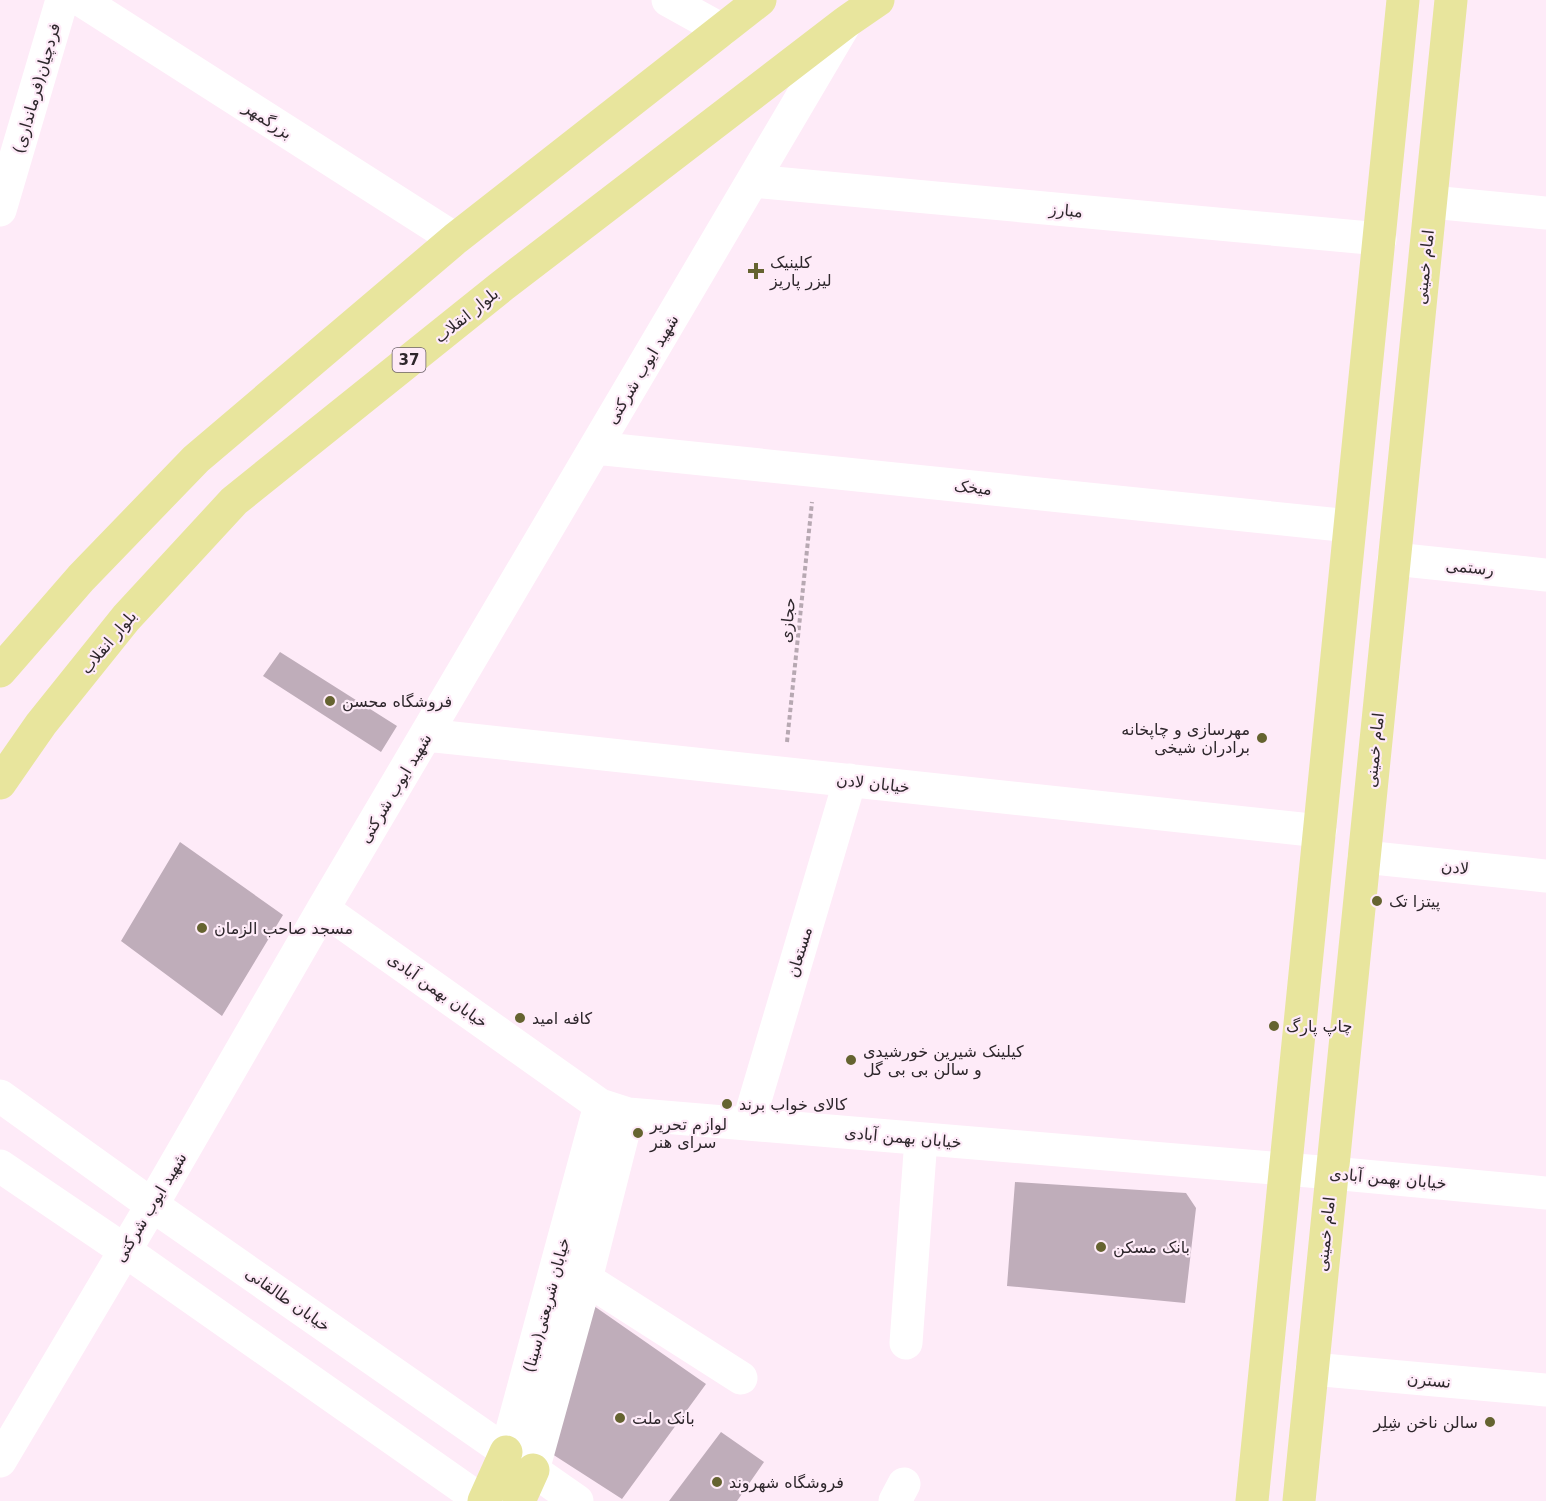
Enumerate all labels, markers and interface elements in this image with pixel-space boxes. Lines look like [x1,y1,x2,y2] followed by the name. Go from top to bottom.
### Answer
[9,21,65,156] street label: فردچیان(فرمانداری)
[238,97,296,144] street label: بزرگمهر
[1047,199,1084,222] street label: مبارز
[1411,229,1438,305] street label: امام خمینی
[769,253,832,291] place label: کلینیک لیزر پاریز
[747,262,765,280] marker: کلینیک لیزر پاریز
[430,284,503,348] street label: بلوار انقلاب
[602,311,683,428] street label: شهید ایوب شرکتی
[392,348,426,372] road number: 37
[953,476,993,499] street label: میخک
[1445,556,1495,580] street label: رستمی
[776,597,800,644] street label: حجازی
[76,607,141,679] street label: بلوار انقلاب
[342,692,452,712] place label: فروشگاه محسن
[323,694,337,708] marker: فروشگاه محسن
[1361,712,1388,788] street label: امام خمینی
[1121,720,1250,758] place label: مهرسازی و چاپخانه برادران شیخی
[355,730,436,847] street label: شهید ایوب شرکتی
[1255,731,1269,745] marker: مهرسازی و چاپخانه برادران شیخی
[835,770,911,797] street label: خیابان لادن
[1440,857,1470,878] street label: لادن
[1389,892,1440,912] place label: پیتزا تک
[1370,894,1384,908] marker: پیتزا تک
[214,919,353,939] place label: مسجد صاحب الزمان
[195,921,209,935] marker: مسجد صاحب الزمان
[783,924,816,980] street label: مستعان
[384,949,491,1033] street label: خیابان بهمن آبادی
[532,1009,592,1028] place label: کافه امید
[513,1011,527,1025] marker: کافه امید
[1286,1017,1352,1037] place label: چاپ پارگ
[1267,1019,1281,1033] marker: چاپ پارگ
[863,1042,1024,1080] place label: کیلینک شیرین خورشیدی و سالن بی بی گل
[844,1053,858,1067] marker: کیلینک شیرین خورشیدی و سالن بی بی گل
[739,1095,847,1115] place label: کالای خواب برند
[720,1097,734,1111] marker: کالای خواب برند
[649,1115,727,1153] place label: لوازم تحریر سرای هنر
[843,1123,962,1153] street label: خیابان بهمن آبادی
[631,1126,645,1140] marker: لوازم تحریر سرای هنر
[110,1149,191,1266] street label: شهید ایوب شرکتی
[1328,1164,1447,1194] street label: خیابان بهمن آبادی
[1312,1196,1339,1272] street label: امام خمینی
[519,1236,575,1375] street label: خیابان شریعتی(سینا)
[1113,1238,1190,1258] place label: بانک مسکن
[1094,1240,1108,1254] marker: بانک مسکن
[242,1263,334,1336] street label: خیابان طالقانی
[1406,1369,1452,1393] street label: نسترن
[632,1409,695,1428] place label: بانک ملت
[613,1411,627,1425] marker: بانک ملت
[1373,1413,1478,1433] place label: سالن ناخن شِلِر
[1483,1415,1497,1429] marker: سالن ناخن شِلِر
[729,1473,844,1493] place label: فروشگاه شهروند
[710,1475,724,1489] marker: فروشگاه شهروند

